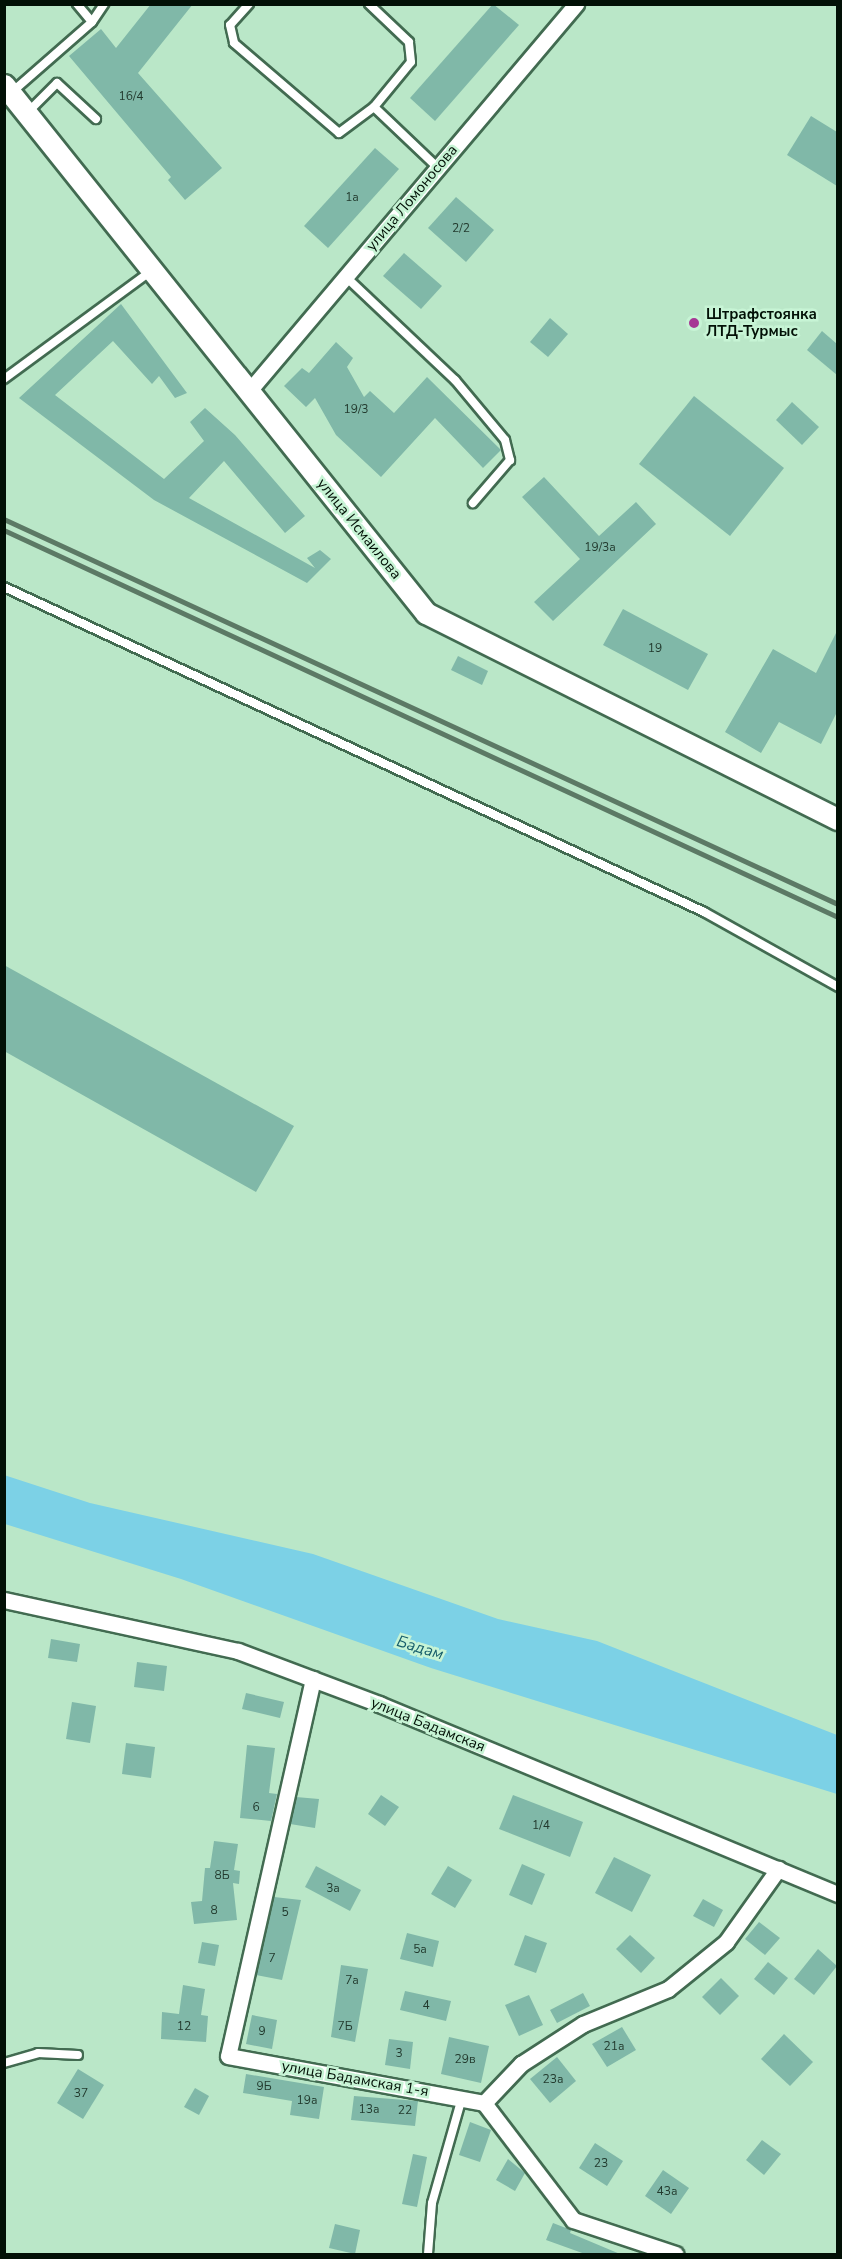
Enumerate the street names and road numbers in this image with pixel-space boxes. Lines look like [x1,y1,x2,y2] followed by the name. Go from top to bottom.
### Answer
[362,141,462,255] street label: улица Ломоносова
[313,475,405,583] street label: улица Исмаилова
[368,1694,488,1756] street label: улица Бадамская
[280,2057,430,2101] street label: улица Бадамская 1-я

